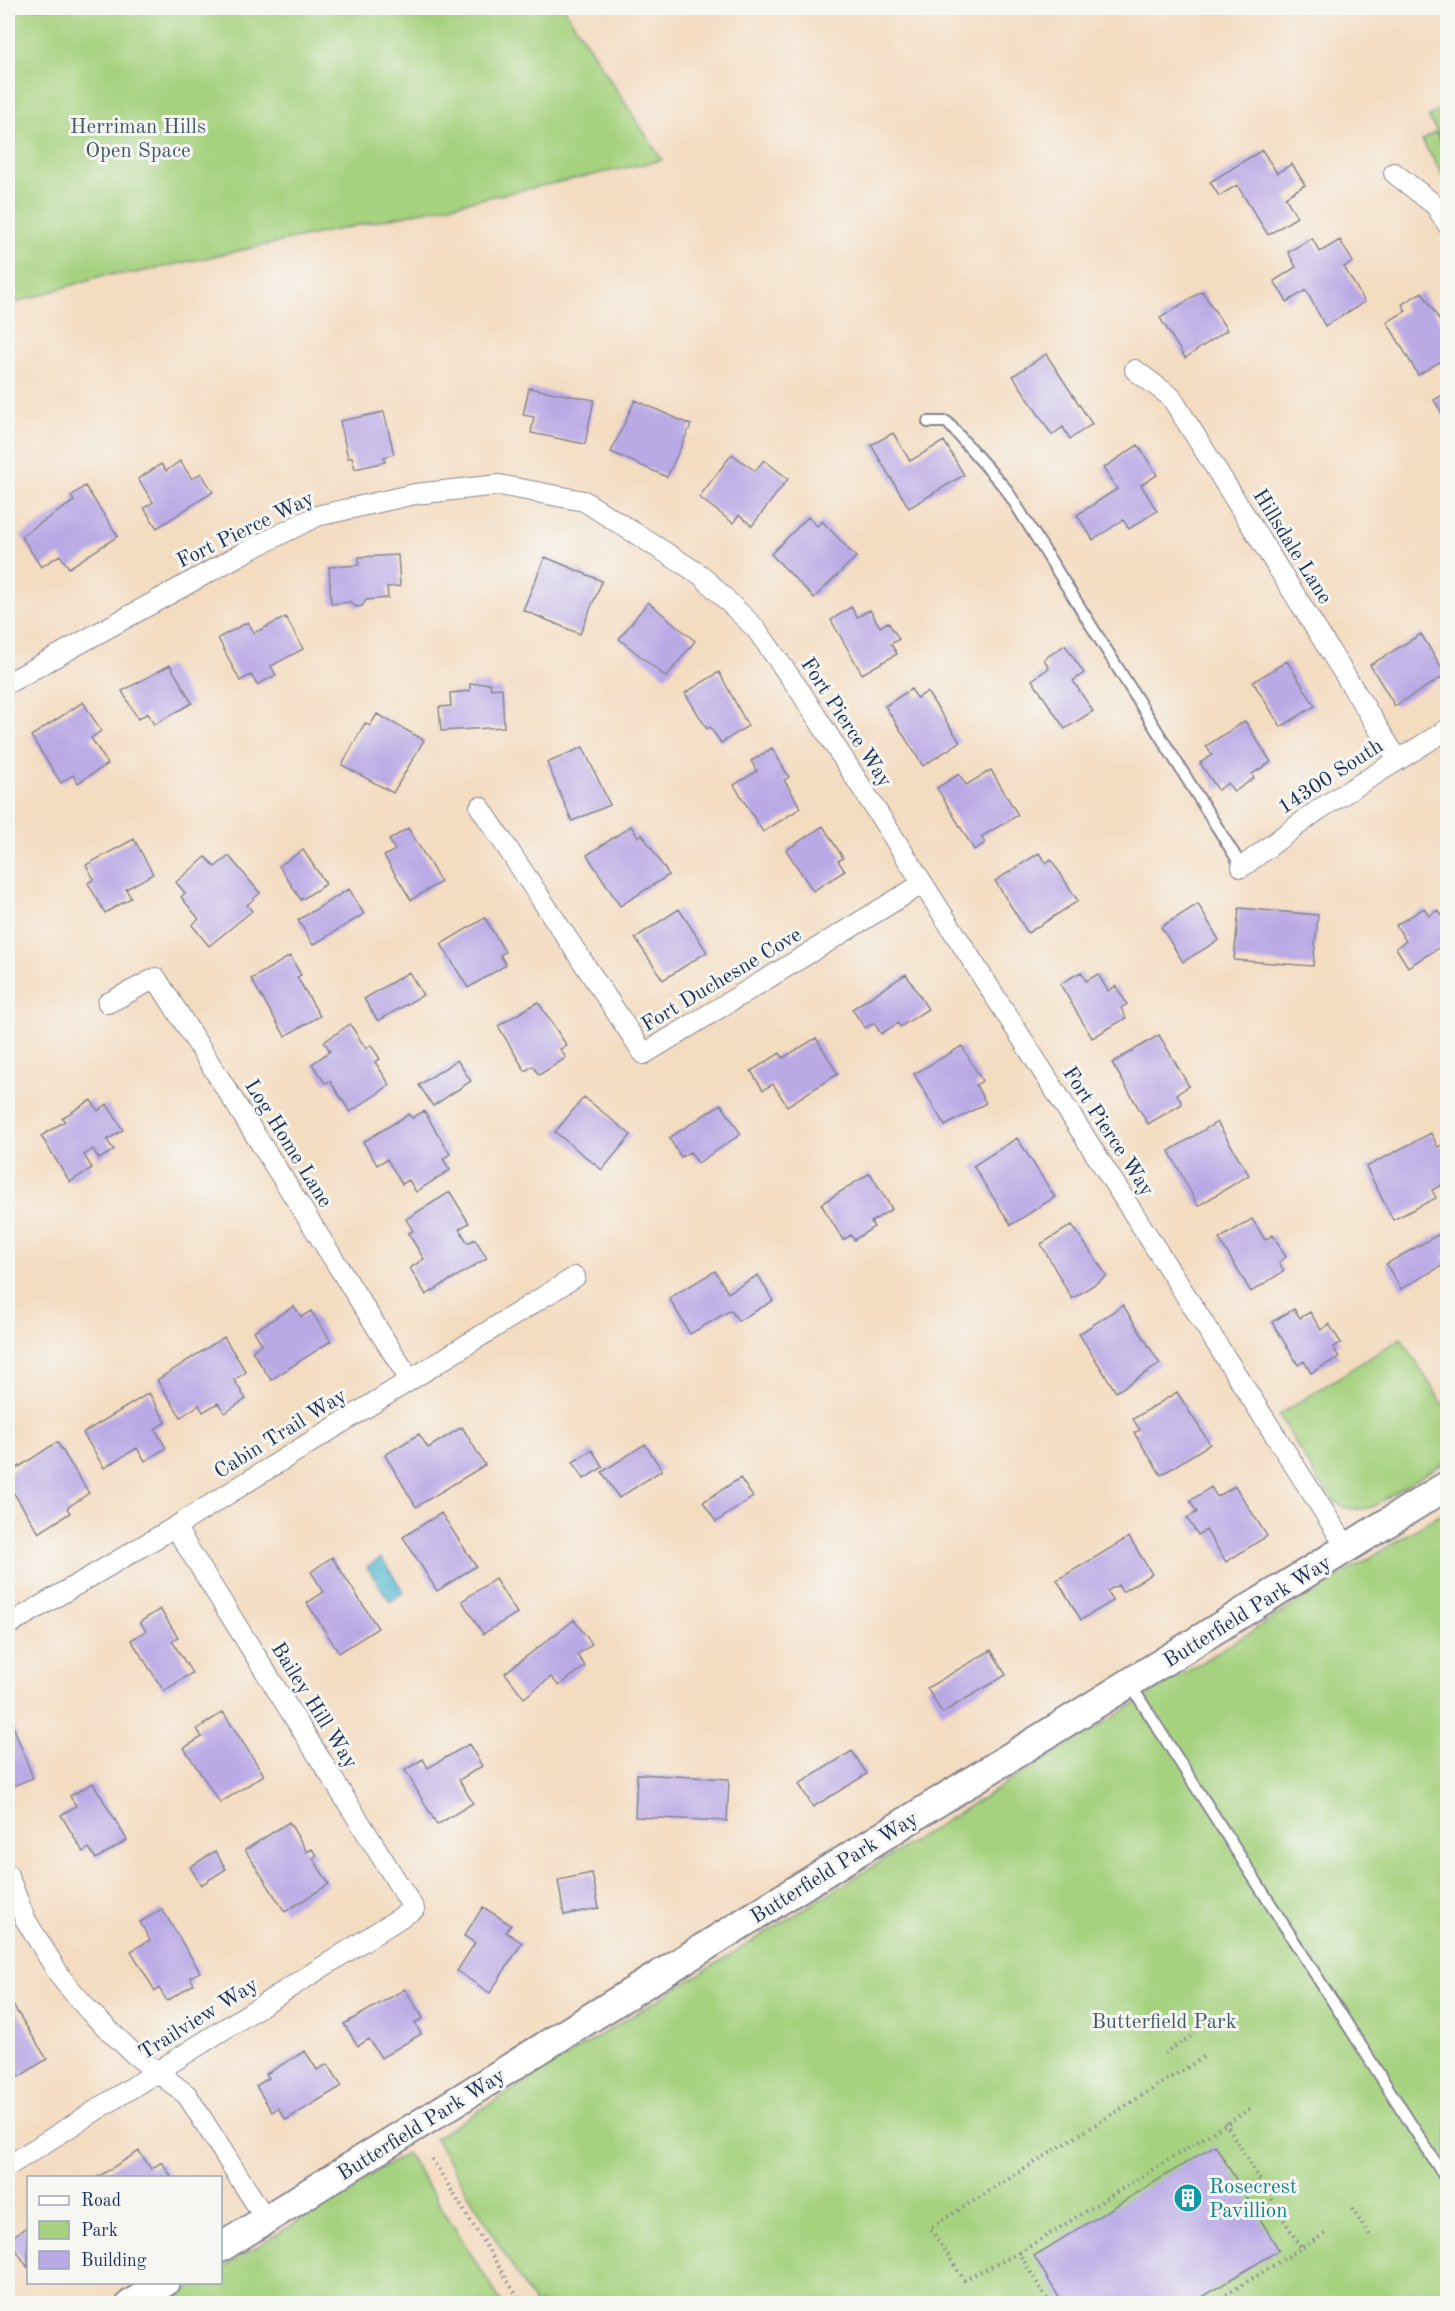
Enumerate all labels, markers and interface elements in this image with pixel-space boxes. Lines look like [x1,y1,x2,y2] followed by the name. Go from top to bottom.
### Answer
[70,117,206,162] park label: Herriman Hills Open Space
[1248,486,1335,608] street label: Hillsdale Lane
[174,488,318,573] street label: Fort Pierce Way
[796,654,895,791] street label: Fort Pierce Way
[1275,736,1387,819] street label: 14300 South
[638,924,805,1036] street label: Fort Duchesne Cove
[1058,1063,1157,1200] street label: Fort Pierce Way
[240,1076,335,1211] street label: Log Home Lane
[211,1385,350,1483] street label: Cabin Trail Way
[1160,1552,1335,1672] street label: Butterfield Park Way
[267,1639,361,1773] street label: Bailey Hill Way
[747,1808,922,1928] street label: Butterfield Park Way
[136,1974,262,2064] street label: Trailview Way
[1091,2012,1237,2033] park label: Butterfield Park
[334,2065,509,2185] street label: Butterfield Park Way
[27,2176,222,2284] legend
[1209,2177,1297,2222] place label: Rosecrest Pavillion
[1172,2182,1204,2214] building icon: Rosecrest Pavillion
[81,2192,121,2210] text: Road
[81,2222,118,2240] text: Park
[81,2252,147,2270] text: Building

